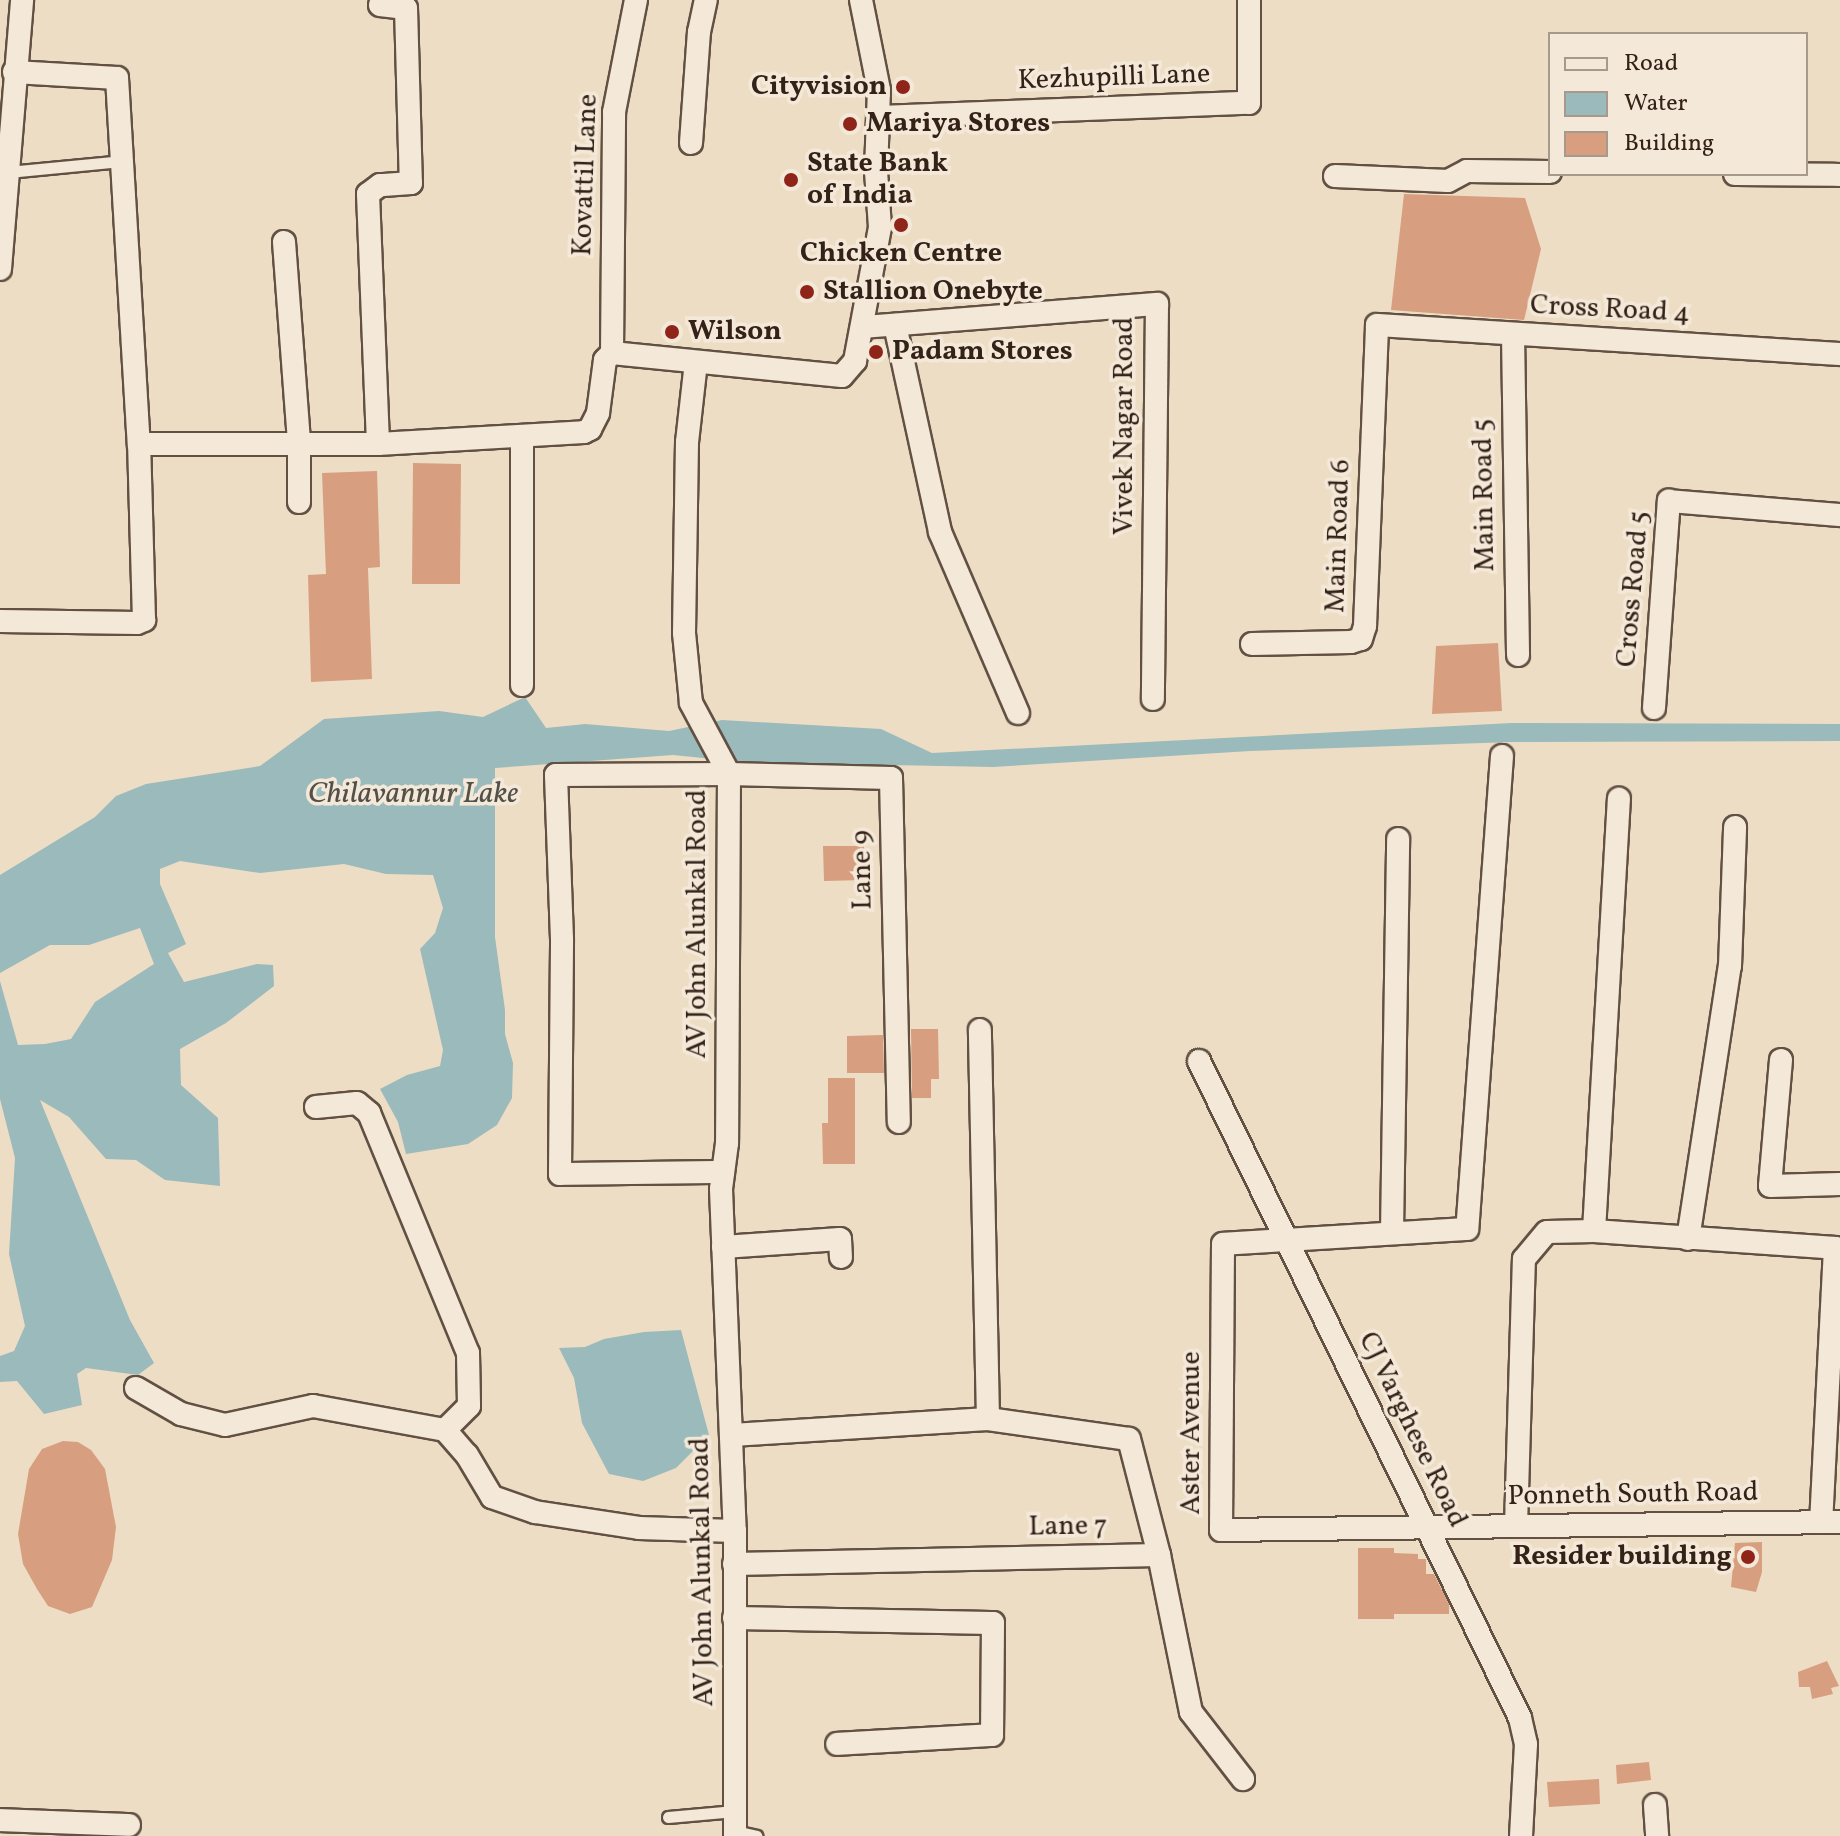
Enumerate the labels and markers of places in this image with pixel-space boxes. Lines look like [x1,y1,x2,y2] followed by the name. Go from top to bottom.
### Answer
[751,70,887,104] place label: Cityvision
[894,78,912,96] marker: Cityvision
[866,107,1050,141] place label: Mariya Stores
[841,115,859,133] marker: Mariya Stores
[807,147,948,213] place label: State Bank of India
[782,171,800,189] marker: State Bank of India
[892,216,910,234] marker: Chicken Centre
[800,237,1002,271] place label: Chicken Centre
[823,275,1043,309] place label: Stallion Onebyte
[798,283,816,301] marker: Stallion Onebyte
[688,315,782,349] place label: Wilson
[663,323,681,341] marker: Wilson
[892,335,1073,369] place label: Padam Stores
[867,343,885,361] marker: Padam Stores
[1512,1540,1732,1574] place label: Resider building
[1739,1548,1757,1566] marker: Resider building

